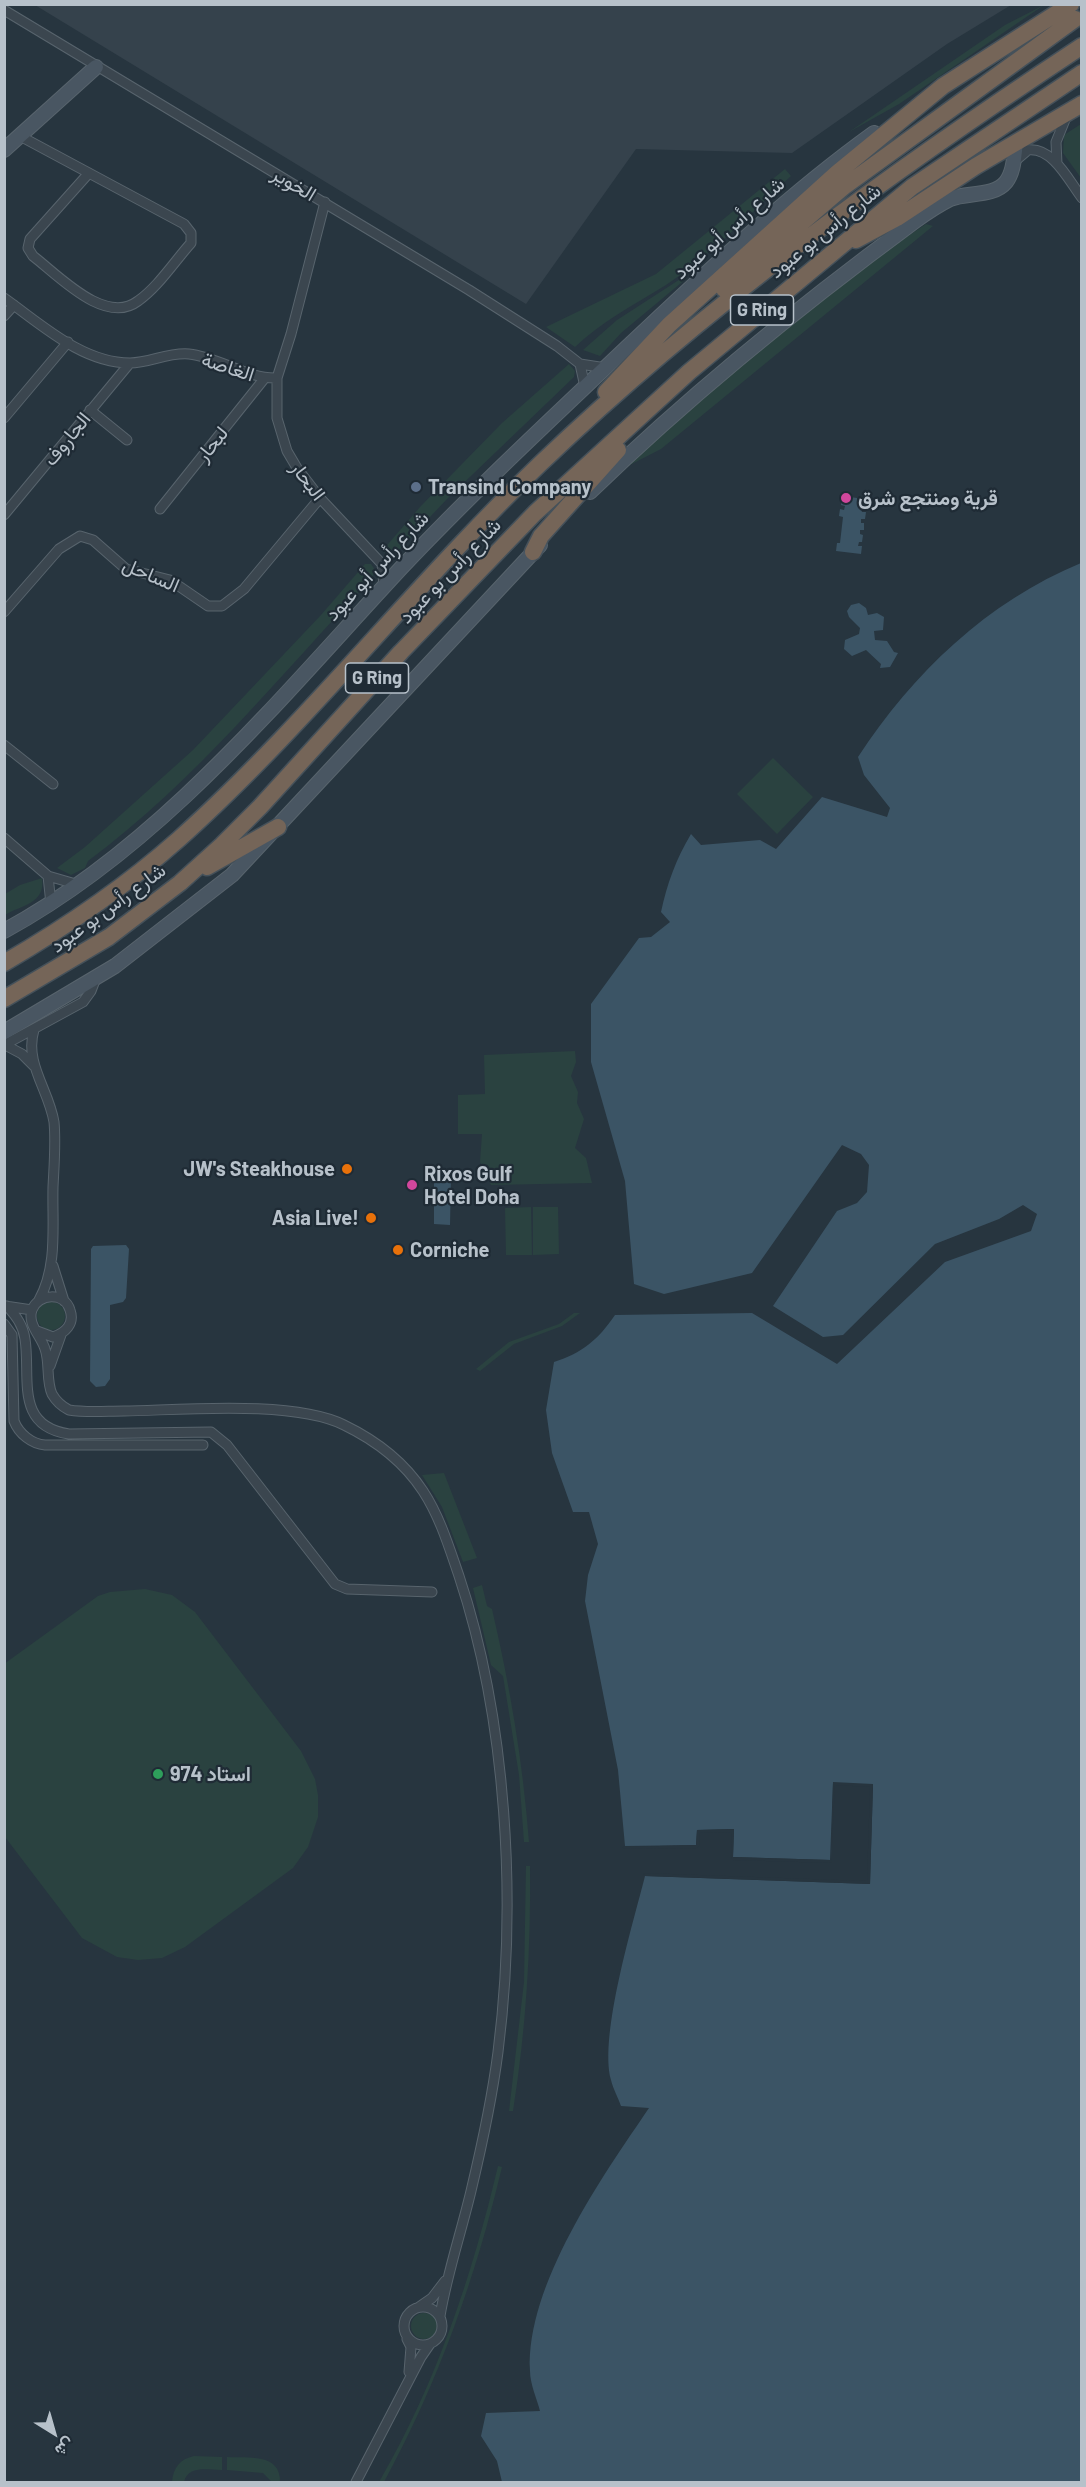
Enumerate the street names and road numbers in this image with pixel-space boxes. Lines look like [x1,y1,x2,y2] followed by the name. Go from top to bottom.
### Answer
[267,161,321,207] street label: الخوير
[668,172,790,284] street label: شارع رأس أبو عبود
[764,179,886,283] street label: شارع رأس بو عبود
[730,295,794,325] road number: G Ring
[199,347,257,387] street label: الغاصة
[38,407,96,471] street label: الجاروف
[191,422,233,466] street label: لبحار
[285,457,331,505] street label: البحار
[320,506,434,626] street label: شارع رأس أبو عبود
[394,514,506,628] street label: شارع رأس بو عبود
[119,552,183,598] street label: الساحل
[346,663,409,693] road number: G Ring
[46,858,170,958] street label: شارع رأس بو عبود

